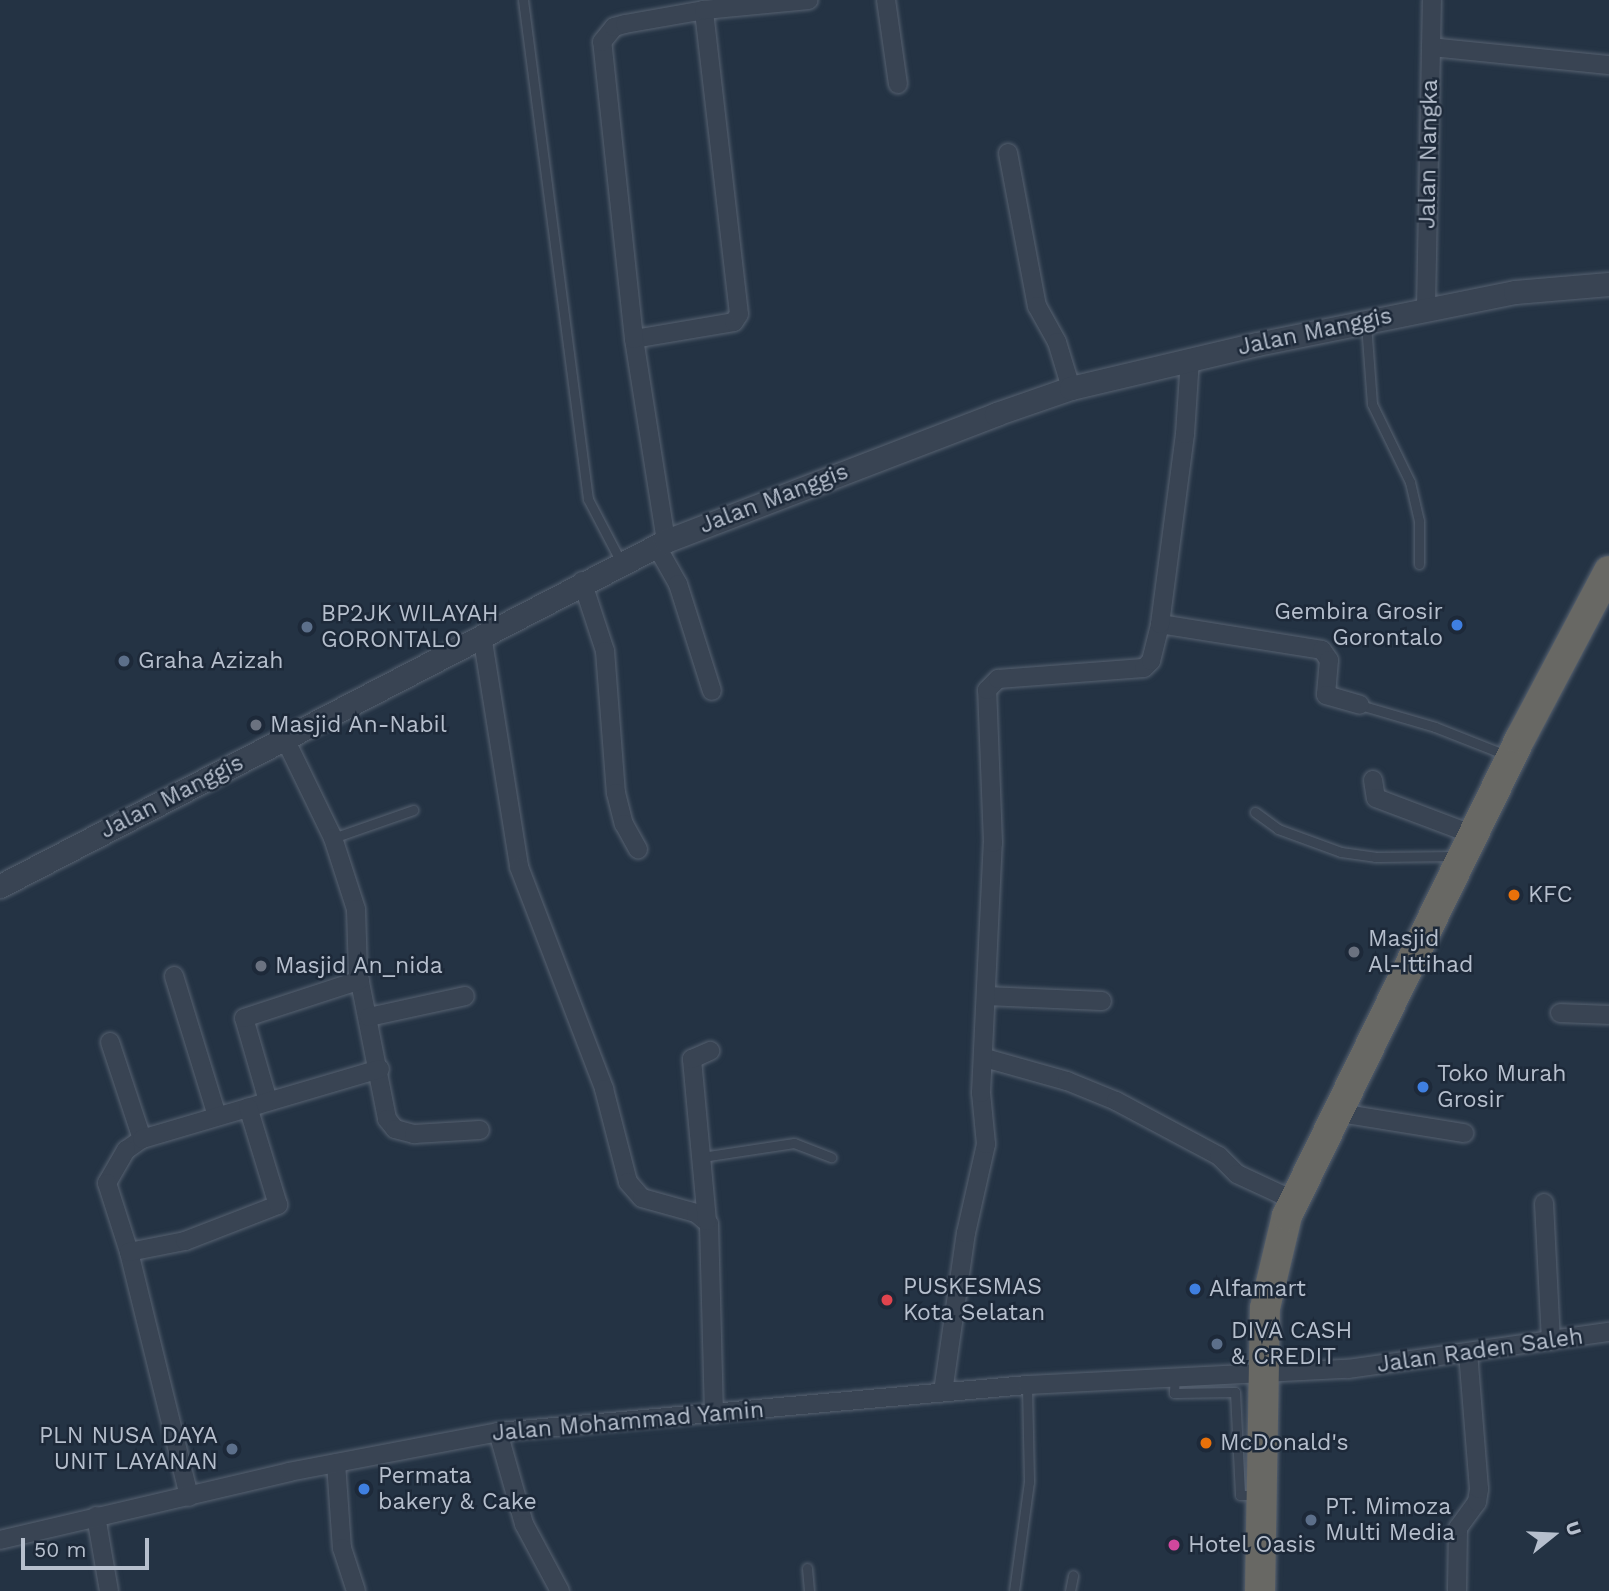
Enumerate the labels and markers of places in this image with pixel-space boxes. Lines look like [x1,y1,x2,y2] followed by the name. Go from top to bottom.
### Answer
[1274,598,1443,652] place label: Gembira Grosir Gorontalo
[321,600,499,654] place label: BP2JK WILAYAH GORONTALO
[1449,617,1465,633] marker: Gembira Grosir Gorontalo
[299,619,315,635] marker: BP2JK WILAYAH GORONTALO
[138,647,285,675] place label: Graha Azizah
[116,653,132,669] marker: Graha Azizah
[270,711,448,739] place label: Masjid An-Nabil
[248,717,264,733] marker: Masjid An-Nabil
[1528,881,1573,909] place label: KFC
[1506,887,1522,903] marker: KFC
[1368,925,1473,979] place label: Masjid Al-Ittihad
[1346,944,1362,960] marker: Masjid Al-Ittihad
[275,952,444,980] place label: Masjid An_nida
[253,958,269,974] marker: Masjid An_nida
[1437,1060,1566,1114] place label: Toko Murah Grosir
[1415,1079,1431,1095] marker: Toko Murah Grosir
[903,1273,1046,1327] place label: PUSKESMAS Kota Selatan
[1209,1275,1306,1303] place label: Alfamart
[1187,1281,1203,1297] marker: Alfamart
[877,1290,897,1310] marker: PUSKESMAS Kota Selatan
[1231,1317,1353,1371] place label: DIVA CASH & CREDIT
[1209,1336,1225,1352] marker: DIVA CASH & CREDIT
[38,1422,218,1476] place label: PLN NUSA DAYA UNIT LAYANAN
[1220,1429,1349,1457] place label: McDonald's
[1198,1435,1214,1451] marker: McDonald's
[224,1441,240,1457] marker: PLN NUSA DAYA UNIT LAYANAN
[378,1462,537,1516] place label: Permata bakery & Cake
[356,1481,372,1497] marker: Permata bakery & Cake
[1325,1493,1455,1547] place label: PT. Mimoza Multi Media
[1303,1512,1319,1528] marker: PT. Mimoza Multi Media
[1188,1531,1317,1559] place label: Hotel Oasis
[1166,1537,1182,1553] marker: Hotel Oasis

